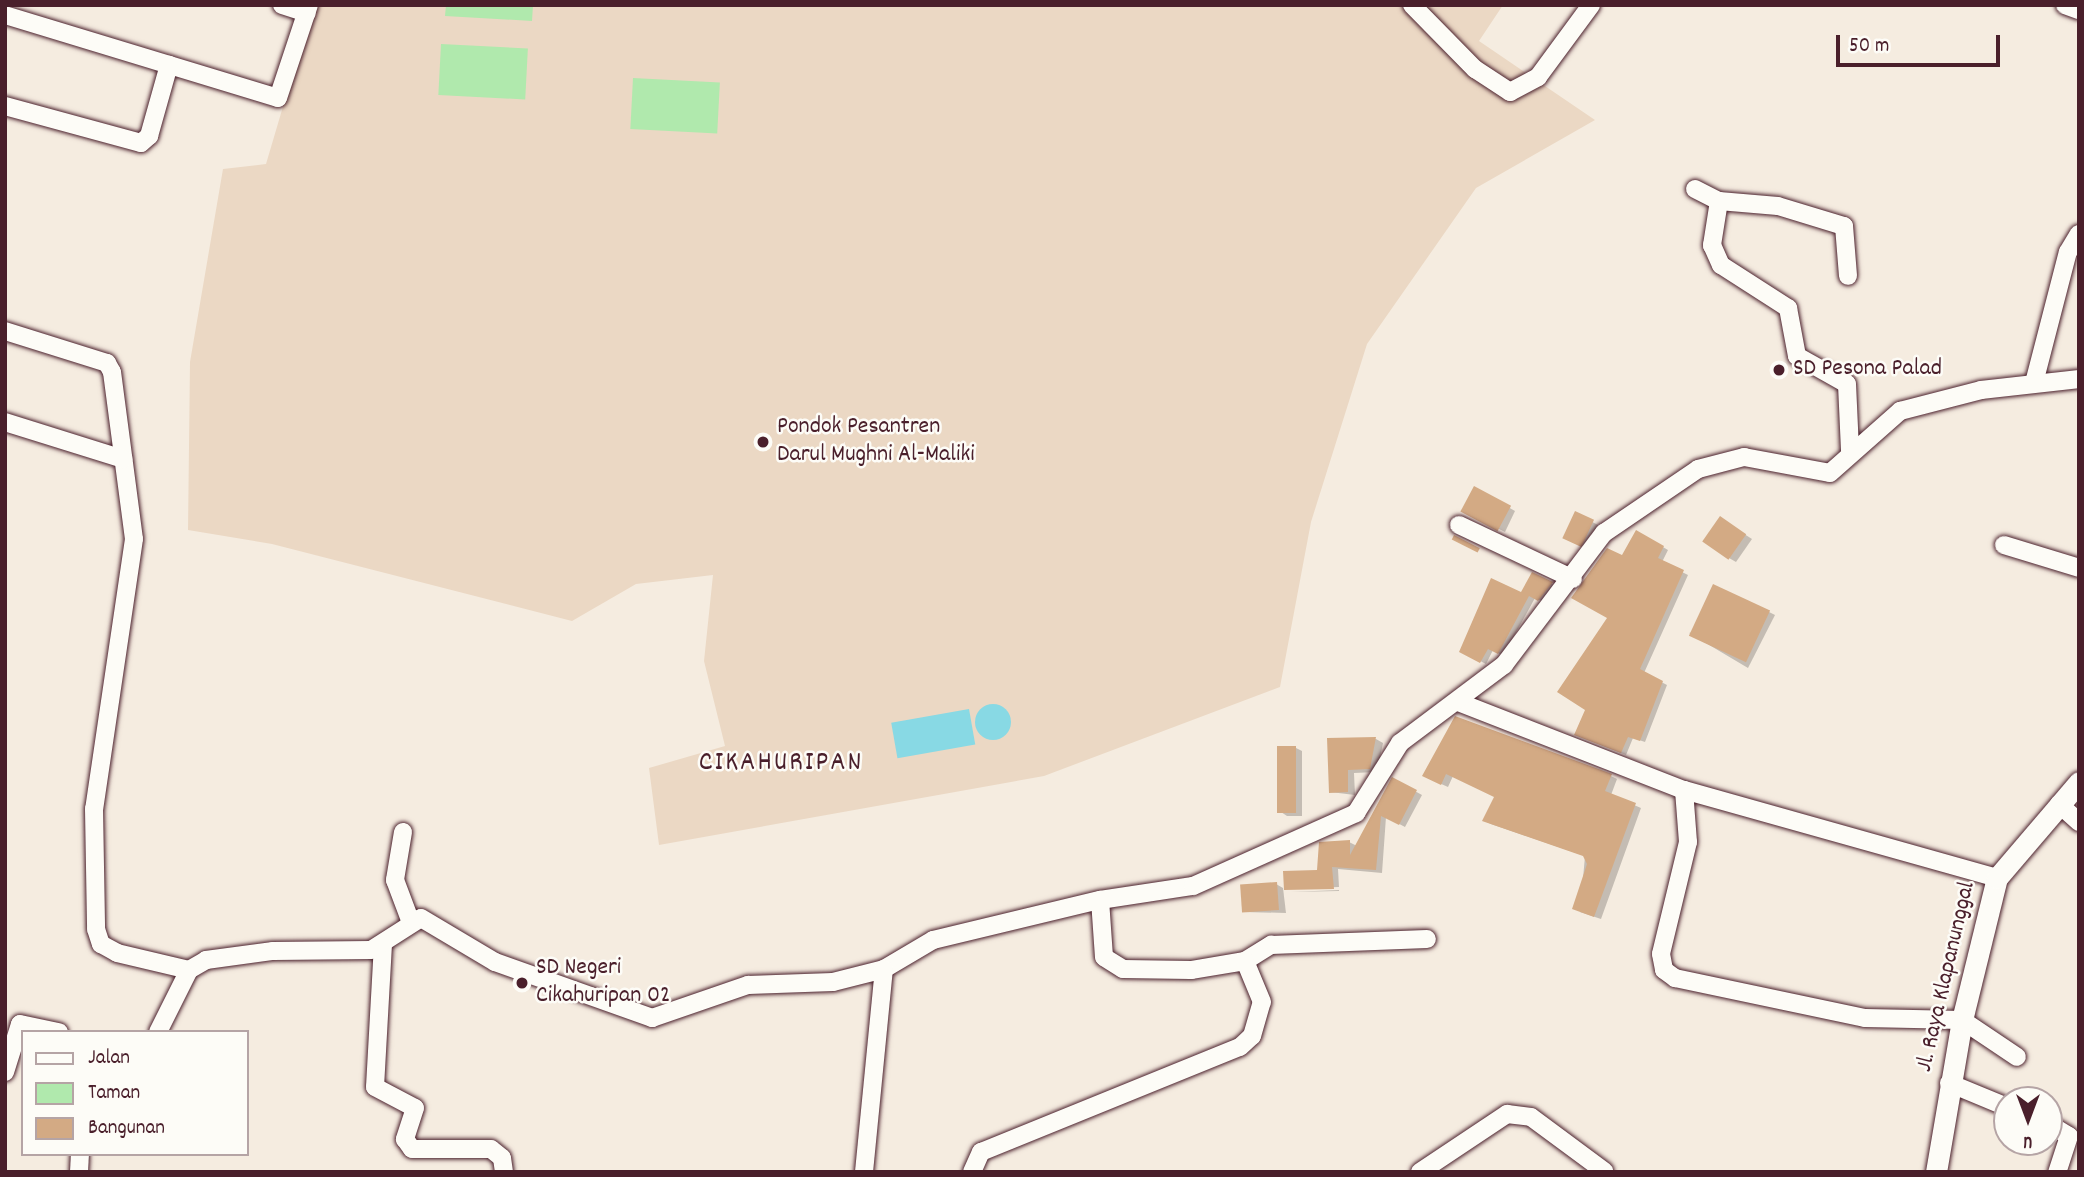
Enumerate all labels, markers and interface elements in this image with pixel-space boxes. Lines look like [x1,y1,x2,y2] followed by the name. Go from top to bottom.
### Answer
[1839,21,2004,65] scale bar
[1849,32,1889,62] text: 50 m
[1793,356,1942,384] place label: SD Pesona Palad
[1771,362,1787,378] marker: SD Pesona Palad
[777,414,975,470] place label: Pondok Pesantren Darul Mughni Al-Maliki
[755,434,771,450] marker: Pondok Pesantren Darul Mughni Al-Maliki
[700,747,862,781] district label: CIKAHURIPAN
[1911,879,1983,1075] street label: Jl. Raya Klapanunggal
[536,955,670,1011] place label: SD Negeri Cikahuripan 02
[514,975,530,991] marker: SD Negeri Cikahuripan 02
[21,1030,248,1156] legend
[88,1044,130,1074] text: Jalan
[88,1079,140,1109] text: Taman
[1993,1086,2063,1156] north arrow
[88,1114,165,1144] text: Bangunan
[2023,1127,2033,1154] text: U

